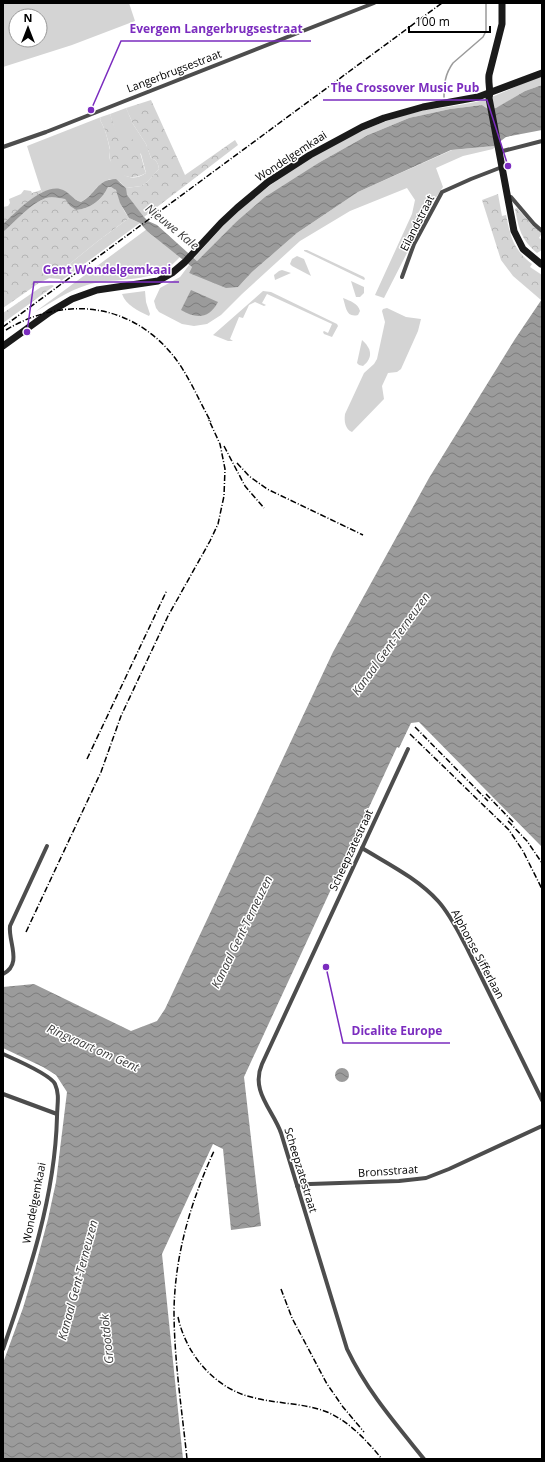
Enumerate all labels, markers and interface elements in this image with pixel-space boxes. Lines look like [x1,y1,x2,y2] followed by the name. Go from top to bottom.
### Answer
[8,8,48,48] north arrow
[409,8,490,34] scale bar
[24,10,32,25] text: N
[415,13,450,30] text: 100 m
[121,17,311,41] callout: Evergem Langerbrugsestraat
[129,20,303,37] text: Evergem Langerbrugsestraat
[124,46,223,96] street label: Langerbrugsestraat
[323,76,487,100] callout: The Crossover Music Pub
[331,79,480,96] text: The Crossover Music Pub
[252,127,329,184] street label: Wondelgemkaai
[396,192,437,253] street label: Eilandstraat
[142,200,203,254] water label: Nieuwe Kale
[34,258,179,282] callout: Gent Wondelgemkaai
[43,261,171,278] text: Gent Wondelgemkaai
[347,589,434,699] water label: Kanaal Gent-Terneuzen
[325,807,376,893] street label: Scheepzatestraat
[207,872,276,991] water label: Kanaal Gent-Terneuzen
[448,906,508,1001] street label: Alphonse Sifferlaan
[343,1019,450,1043] callout: Dicalite Europe
[44,1020,143,1076] water label: Ringvaart om Gent
[352,1022,442,1039] text: Dicalite Europe
[281,1125,322,1214] street label: Scheepzatestraat
[18,1161,49,1245] street label: Wondelgemkaai
[358,1161,418,1180] street label: Bronsstraat
[53,1218,102,1342] water label: Kanaal Gent-Terneuzen
[95,1312,118,1365] water label: Grootdok

